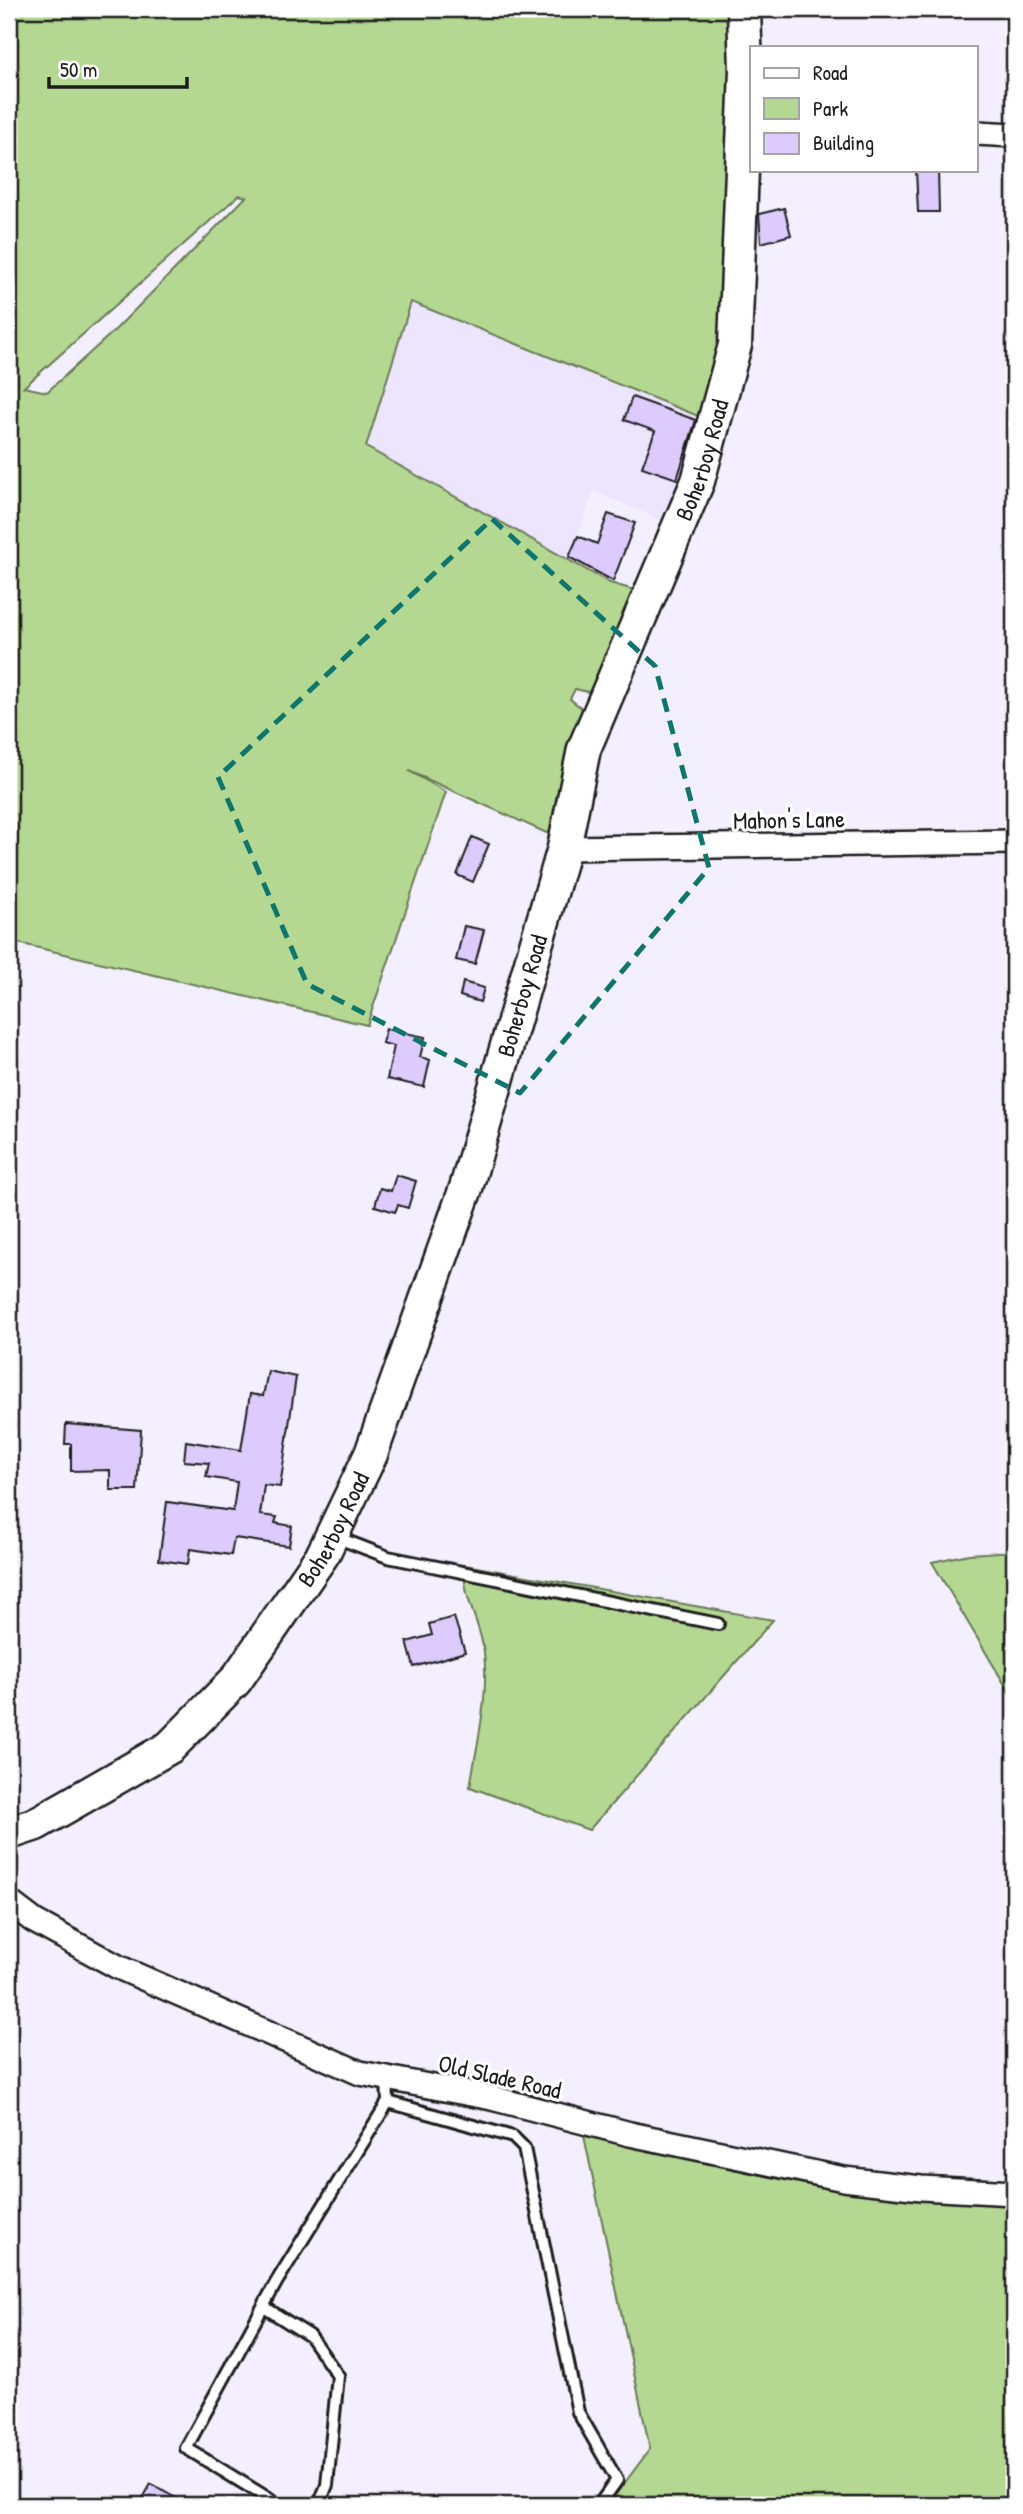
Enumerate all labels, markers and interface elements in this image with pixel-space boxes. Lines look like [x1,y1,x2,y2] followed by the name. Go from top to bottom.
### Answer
[49,46,187,90] scale bar
[750,46,978,172] legend
[60,55,97,84] text: 50 m
[813,58,847,87] text: Road
[813,94,848,123] text: Park
[813,128,874,157] text: Building
[667,396,736,525] street label: Boherboy Road
[733,802,846,836] street label: Mahon's Lane
[489,931,554,1060] street label: Boherboy Road
[289,1466,376,1593] street label: Boherboy Road
[435,2046,565,2106] street label: Old Slade Road

